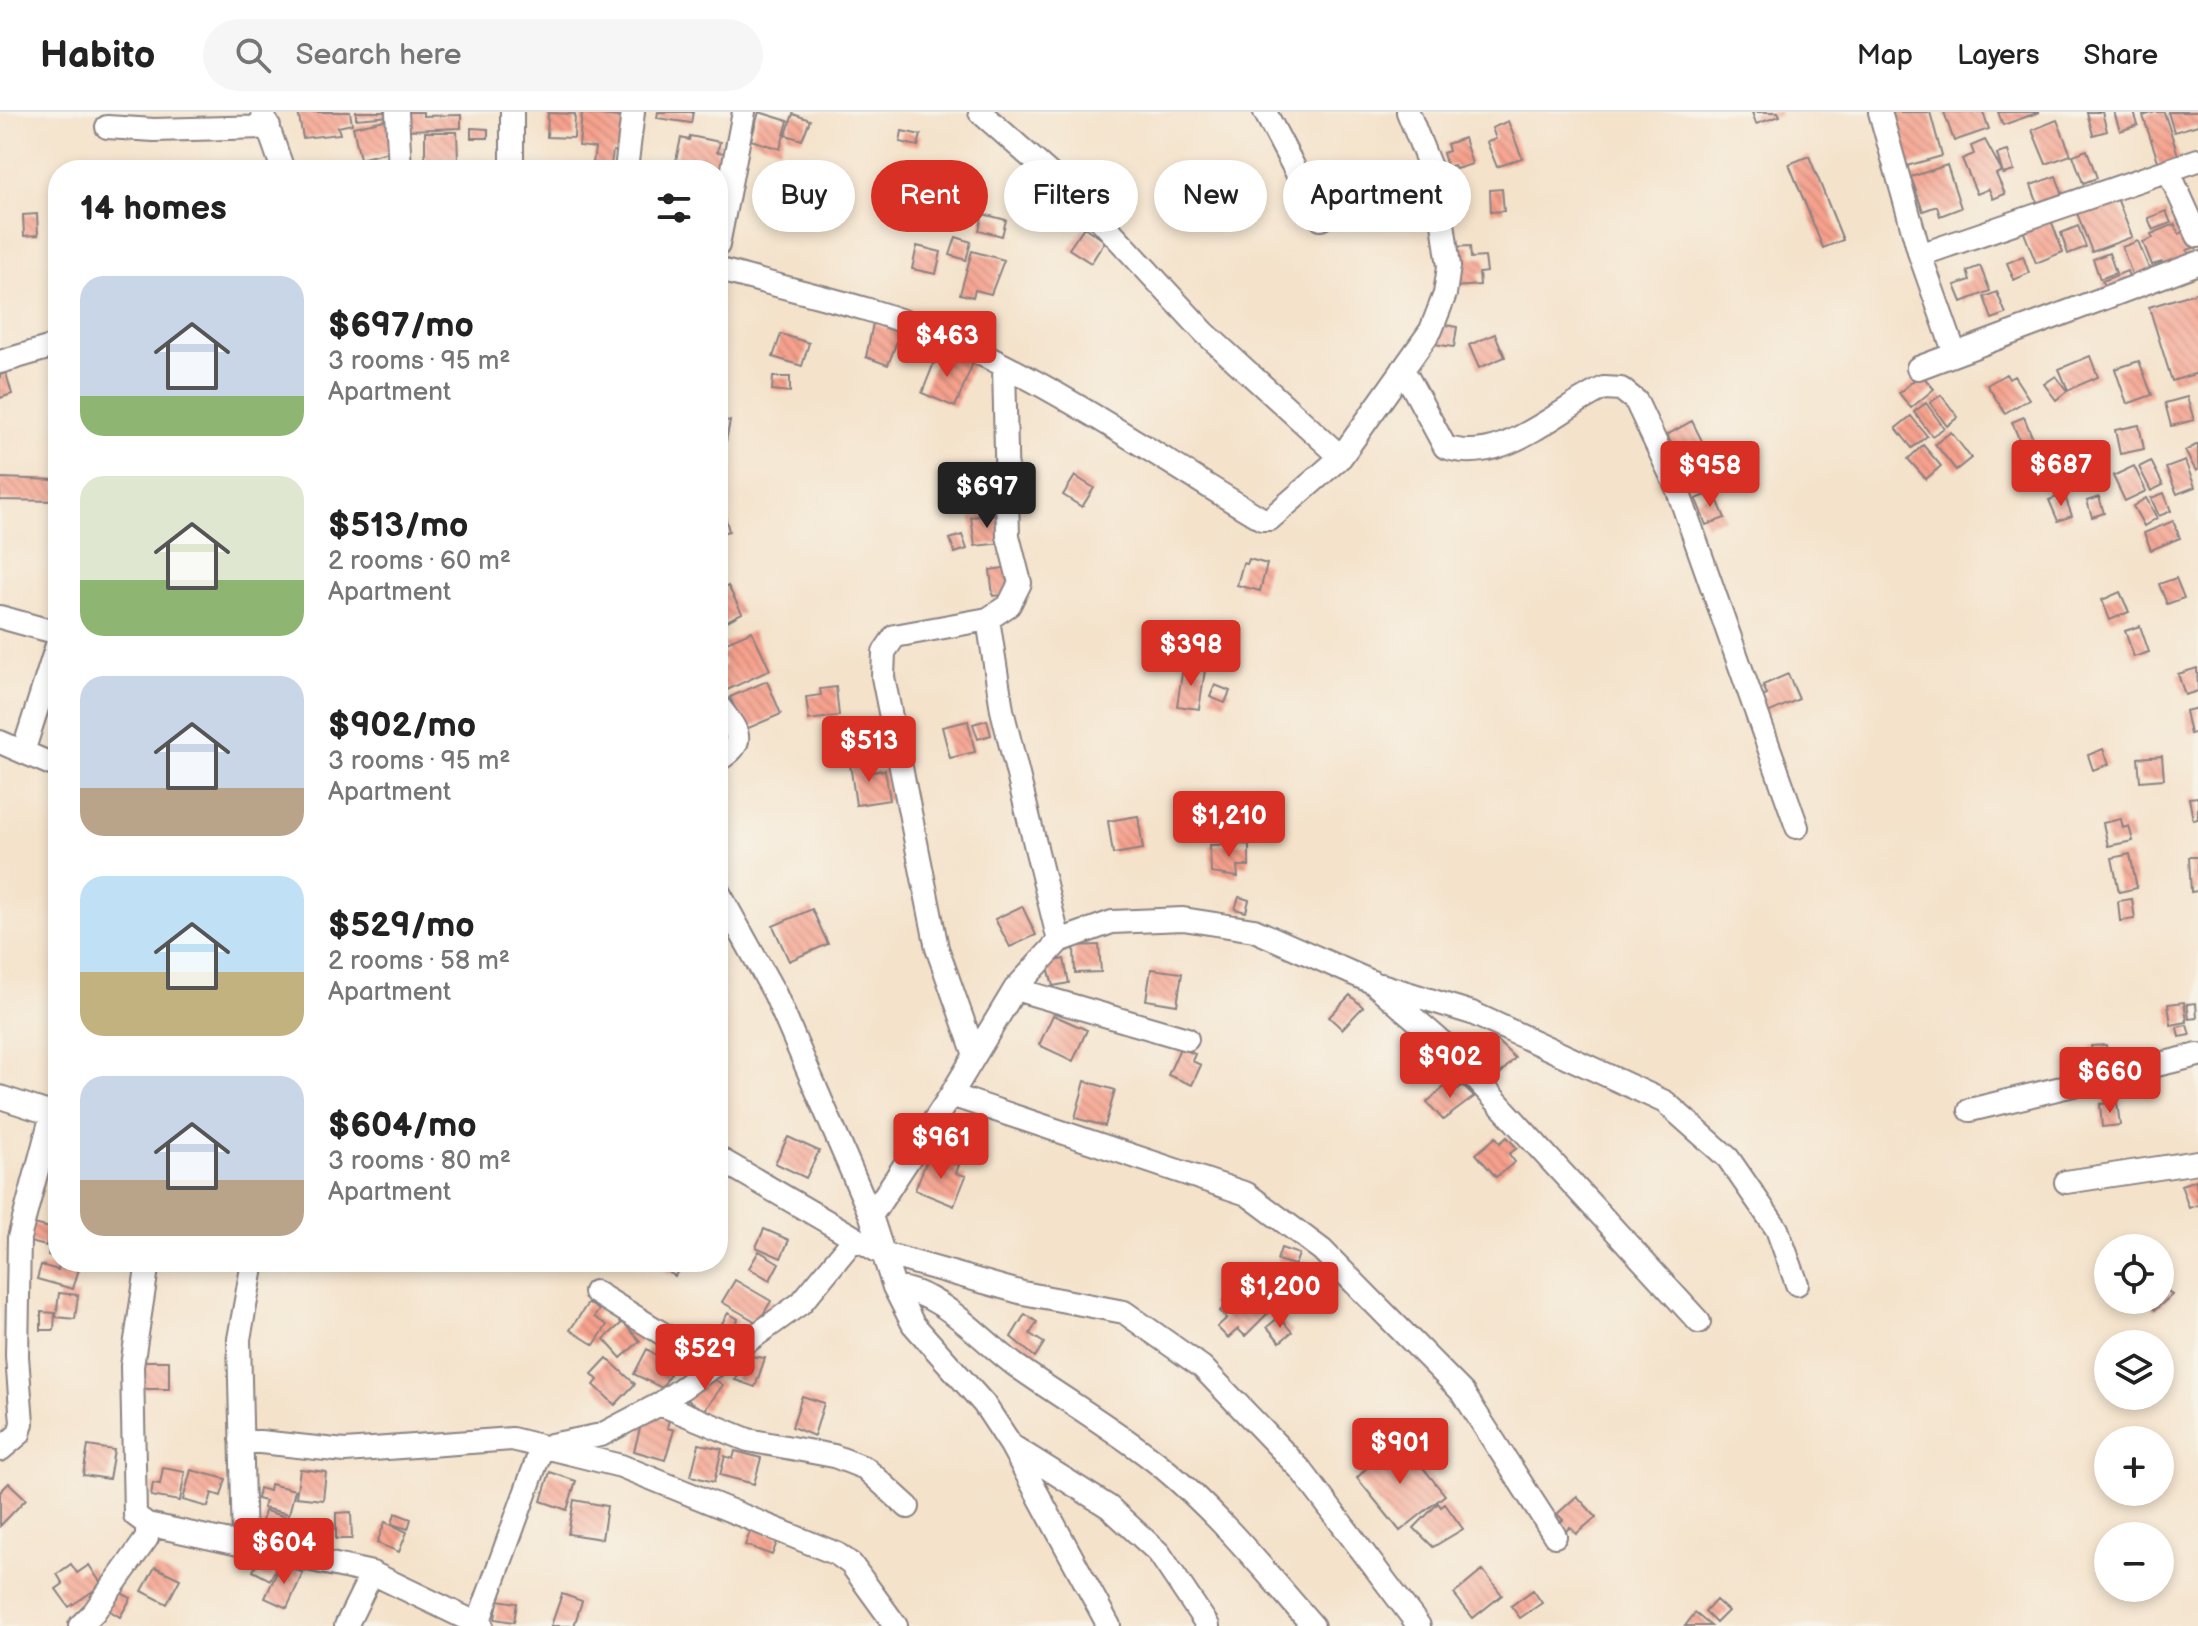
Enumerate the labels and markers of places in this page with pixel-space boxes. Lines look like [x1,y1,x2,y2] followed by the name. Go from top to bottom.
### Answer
[900,311,994,379] pin: $463
[2014,440,2108,508] pin: $687
[1663,441,1757,509] pin: $958
[940,462,1034,530] pin: $697
[1144,620,1238,688] pin: $398
[822,716,916,784] pin: $513
[1164,791,1294,859] pin: $1,210
[1403,1032,1497,1100] pin: $902
[2063,1047,2157,1115] pin: $660
[894,1113,988,1181] pin: $961
[1215,1262,1345,1330] pin: $1,200
[658,1324,752,1392] pin: $529
[1353,1418,1447,1486] pin: $901
[237,1518,331,1586] pin: $604

